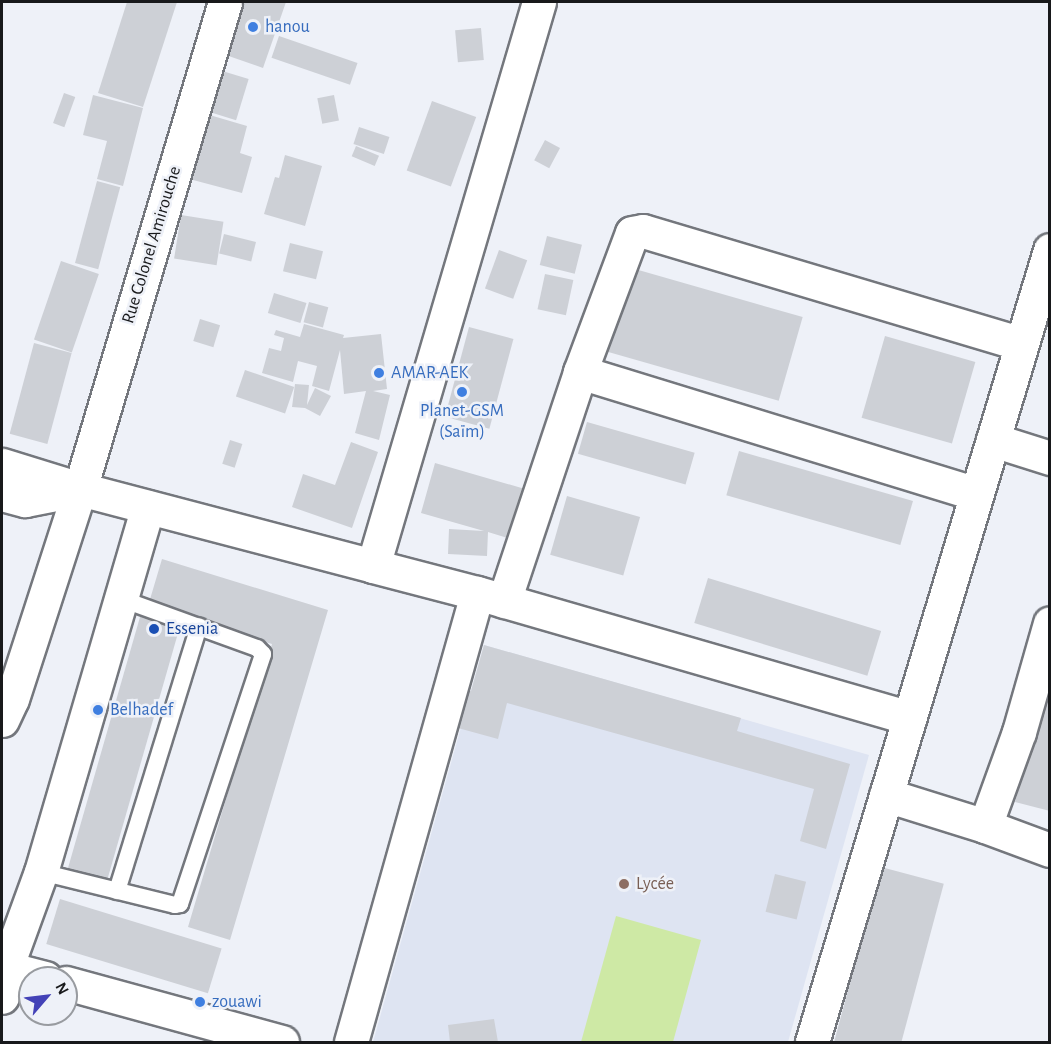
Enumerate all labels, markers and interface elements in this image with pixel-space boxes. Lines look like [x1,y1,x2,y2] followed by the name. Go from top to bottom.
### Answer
[265,16,310,38] place label: hanou
[246,20,260,34] marker: hanou
[118,164,186,326] street label: Rue Colonel Amirouche
[391,362,468,384] place label: AMAR-AEK
[372,366,386,380] marker: AMAR-AEK
[455,385,469,399] marker: Planet-GSM (Saïm)
[420,401,504,444] place label: Planet-GSM (Saïm)
[166,618,218,640] place label: Essenia
[147,622,161,636] marker: Essenia
[110,699,173,721] place label: Belhadef
[91,703,105,717] marker: Belhadef
[636,873,674,895] place label: Lycée
[617,877,631,891] marker: Lycée
[18,966,78,1026] north arrow
[52,980,72,997] text: N
[212,991,262,1013] place label: zouawi
[193,995,207,1009] marker: zouawi

